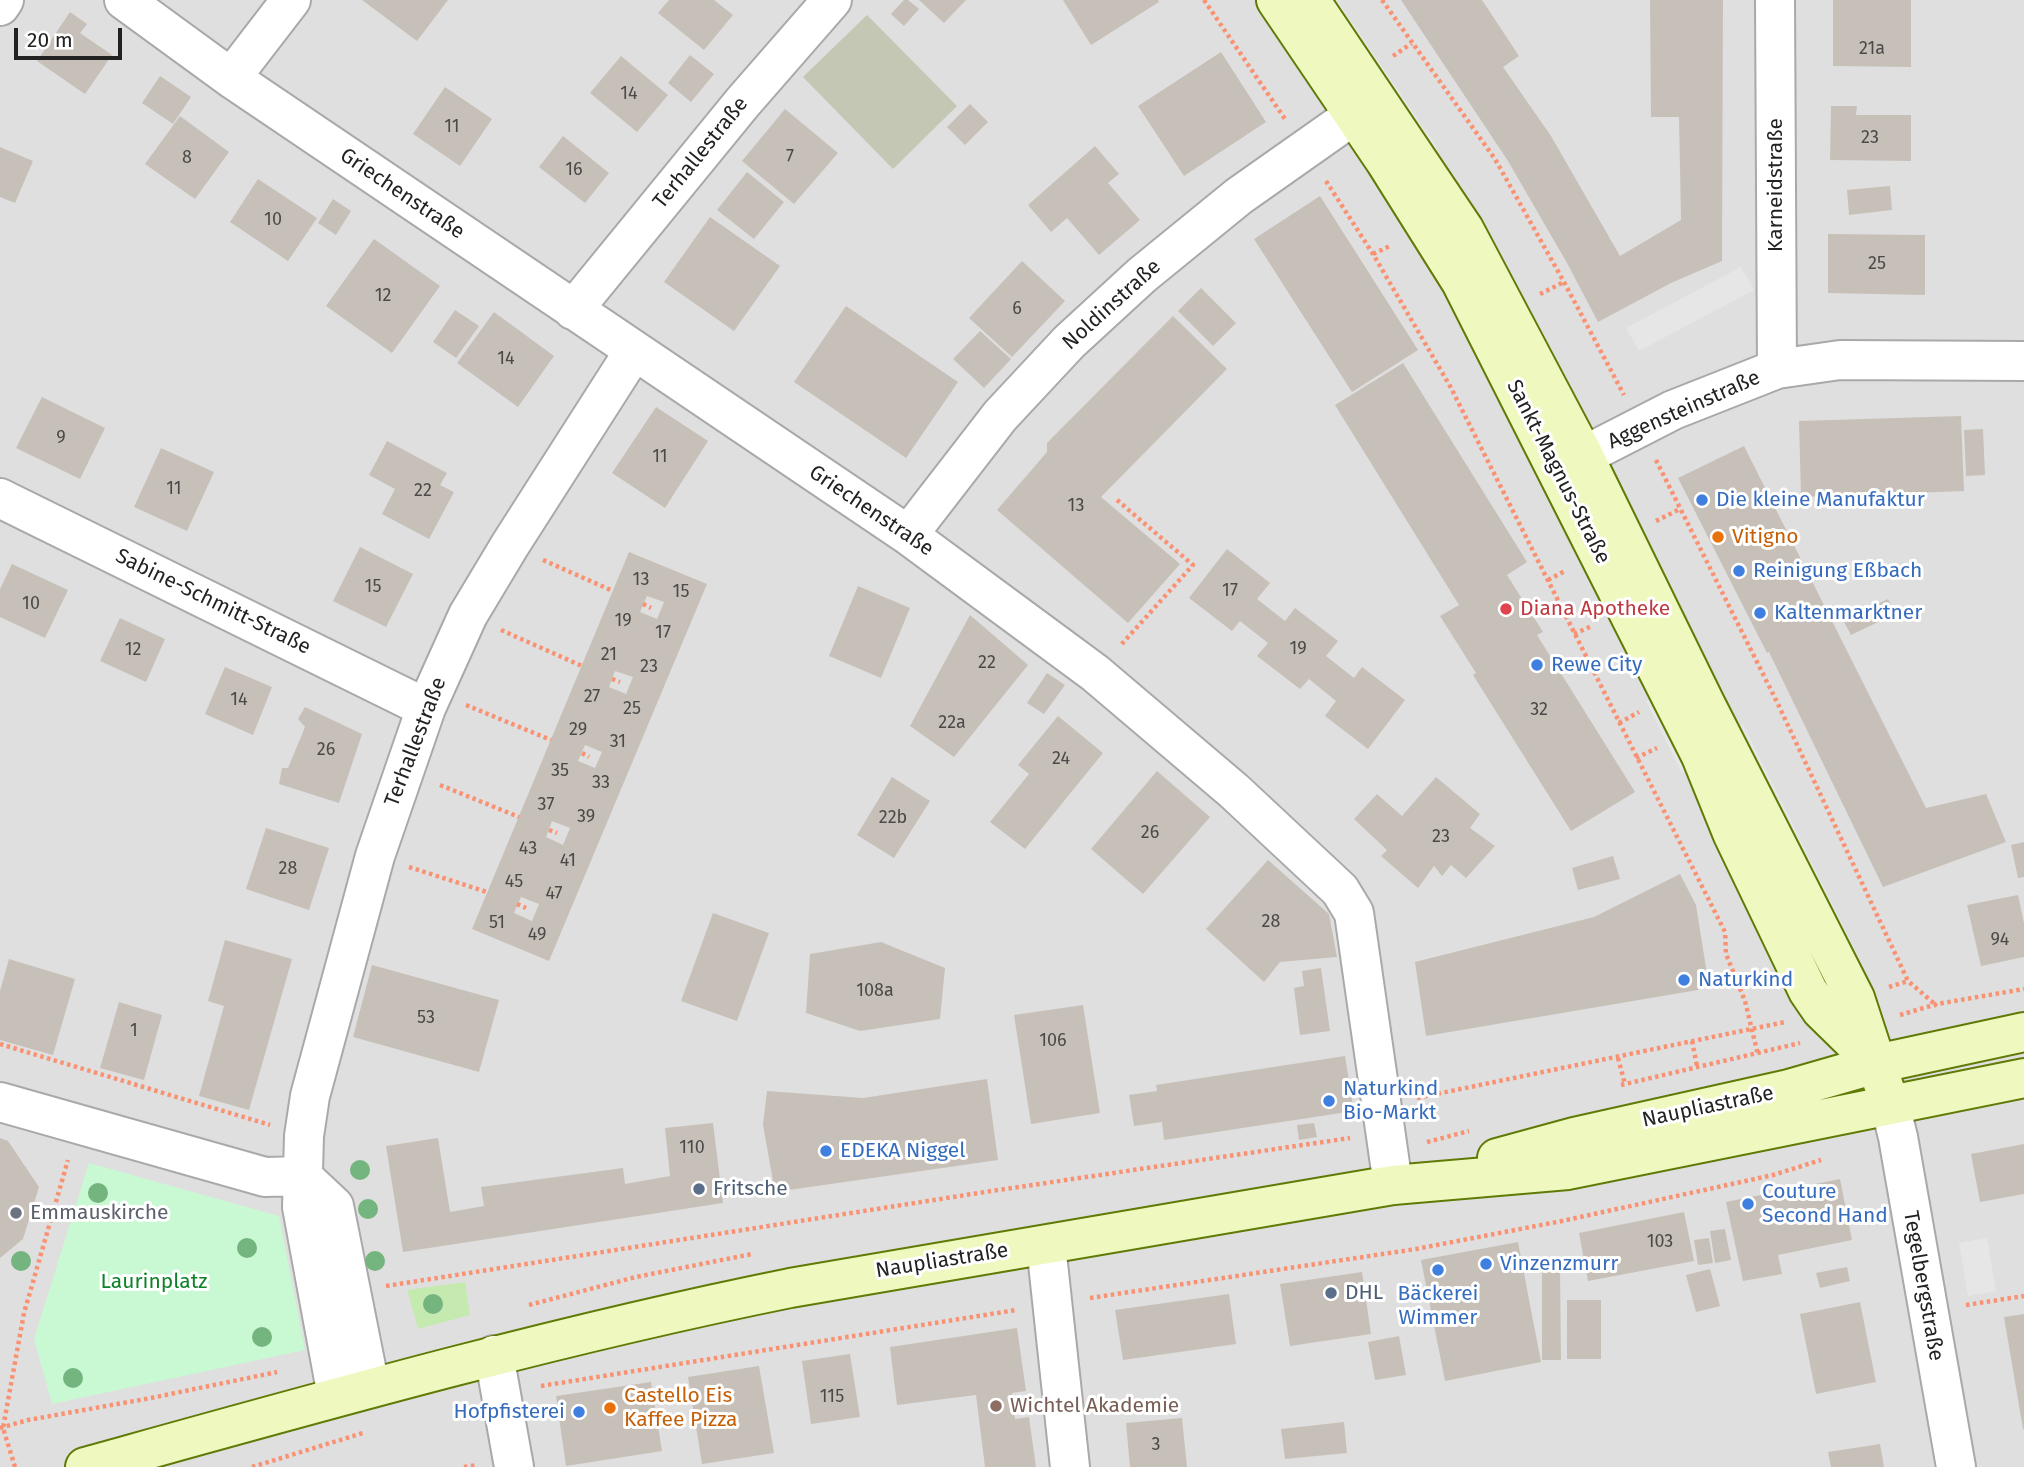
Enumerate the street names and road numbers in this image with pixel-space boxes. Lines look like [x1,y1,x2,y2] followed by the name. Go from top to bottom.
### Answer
[648,92,754,214] street label: Terhallestraße
[1763,118,1789,252] street label: Karneidstraße
[335,143,469,245] street label: Griechenstraße
[1058,254,1166,356] street label: Noldinstraße
[1604,365,1764,455] street label: Aggensteinstraße
[1501,376,1615,568] street label: Sankt-Magnus-Straße
[804,460,938,562] street label: Griechenstraße
[111,544,315,660] street label: Sabine-Schmitt-Straße
[380,674,452,810] street label: Terhallestraße
[1640,1081,1776,1133] street label: Naupliastraße
[1897,1209,1949,1363] street label: Tegelbergstraße
[874,1238,1010,1284] street label: Naupliastraße

